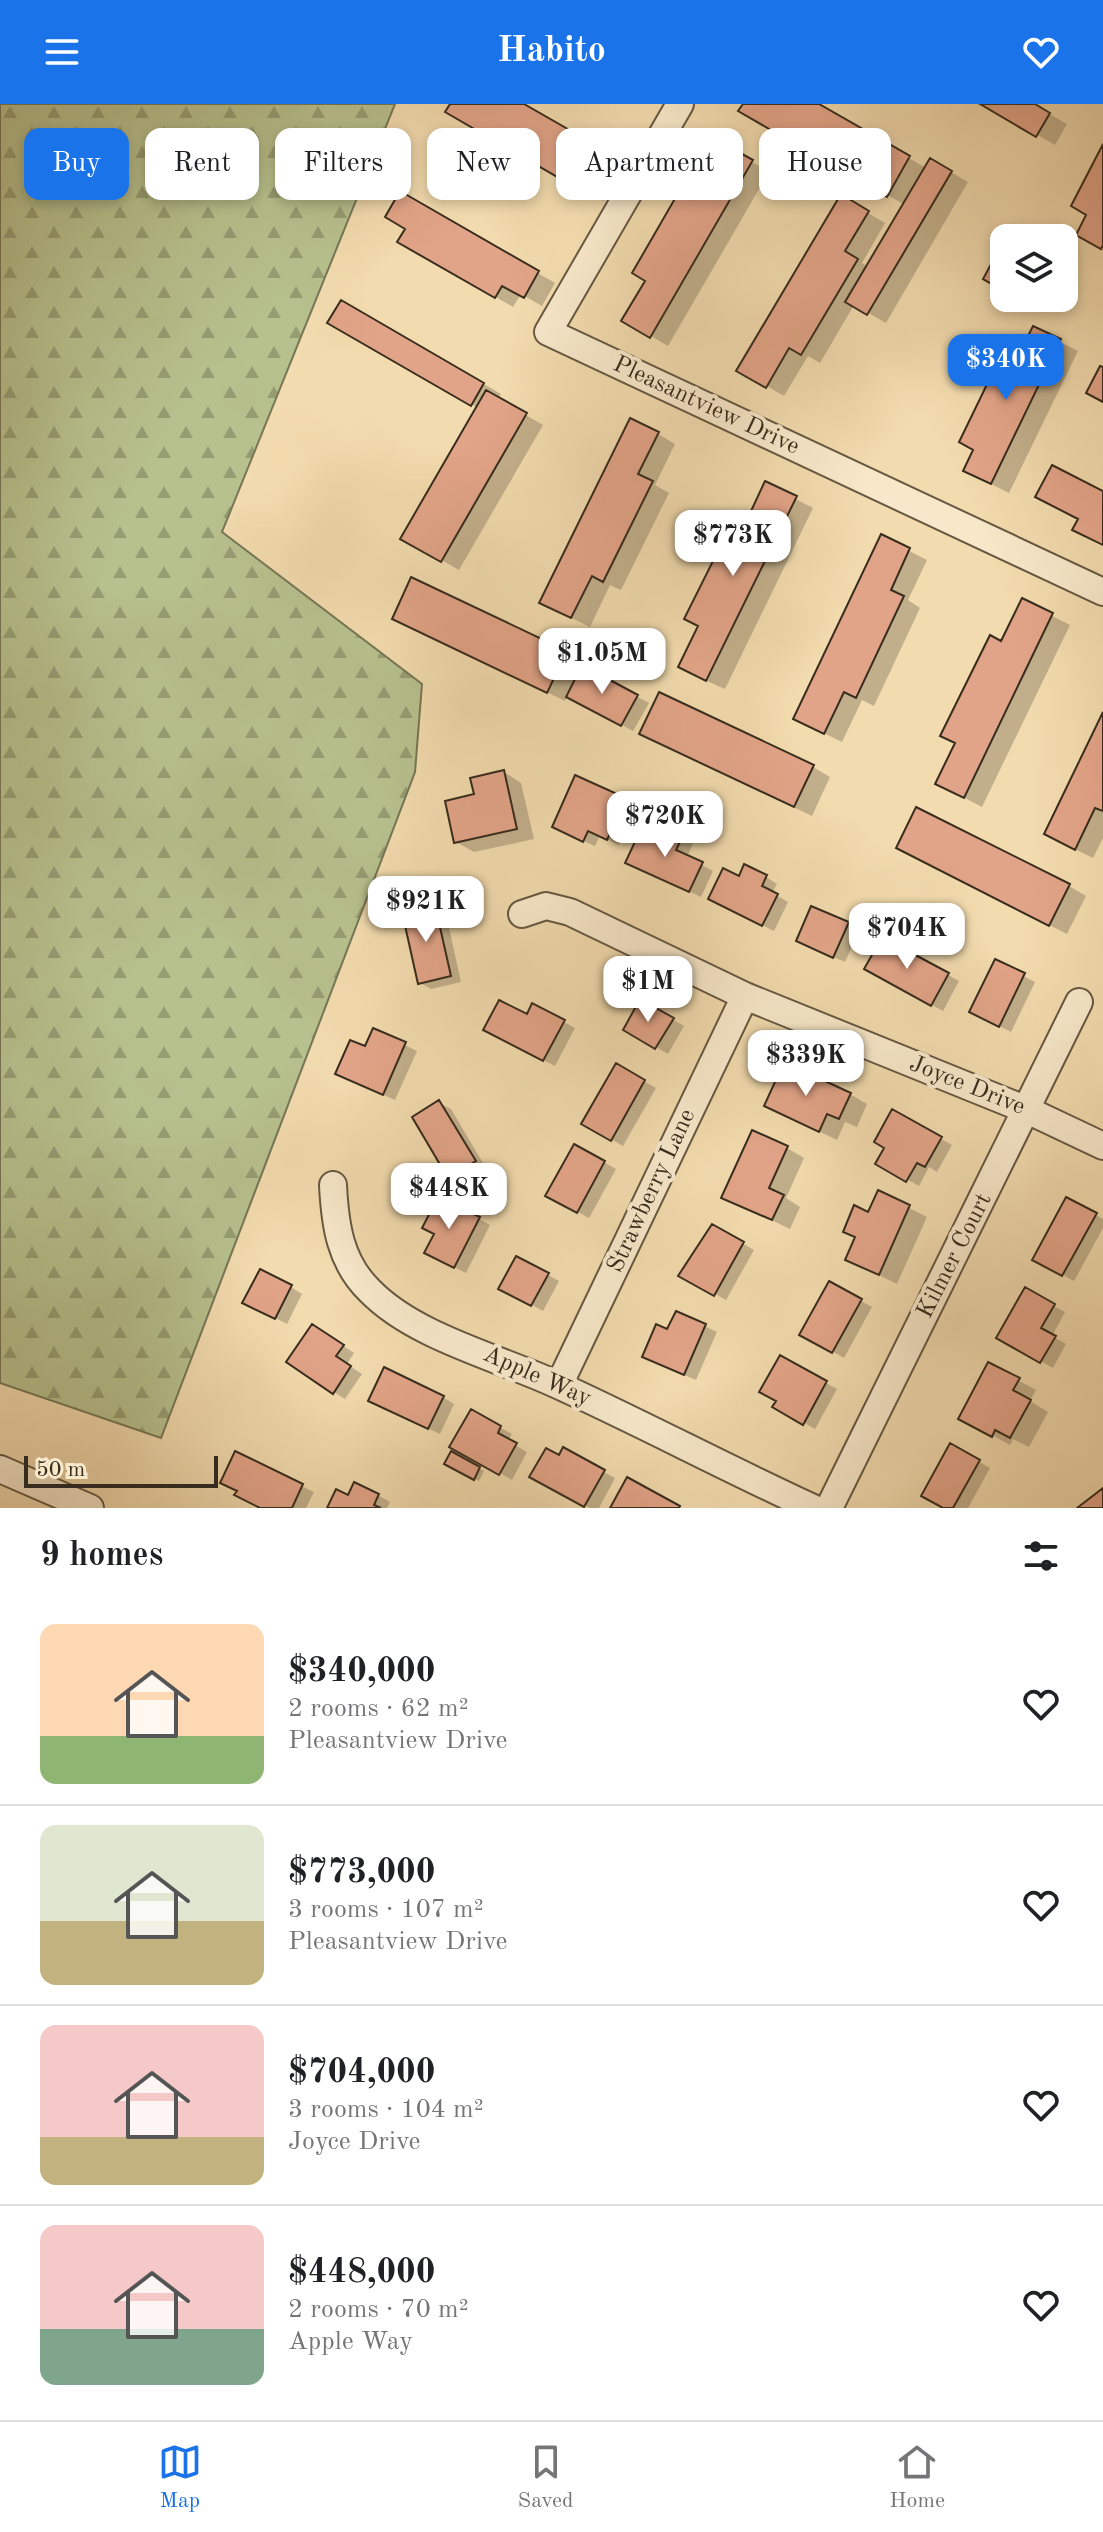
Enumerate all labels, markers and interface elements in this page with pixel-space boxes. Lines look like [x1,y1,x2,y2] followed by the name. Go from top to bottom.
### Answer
[40,30,84,74] icon: menu
[1019,30,1063,74] icon: heart
[497,34,606,70] text: Habito
[24,128,129,200] chip: Buy
[145,128,259,200] chip: Rent
[275,128,411,200] chip: Filters
[427,128,540,200] chip: New
[556,128,743,200] chip: Apartment
[759,128,891,200] chip: House
[990,224,1078,312] map controls
[990,224,1078,312] button: layers
[950,334,1062,402] pin: $340K
[966,347,1046,373] text: $340K
[609,352,803,460] street label: Pleasantview Drive
[677,510,789,578] pin: $773K
[693,523,773,549] text: $773K
[537,628,667,696] pin: $1.05M
[557,641,647,667] text: $1.05M
[609,791,721,859] pin: $720K
[625,804,705,830] text: $720K
[370,876,482,944] pin: $921K
[386,889,466,915] text: $921K
[851,903,963,971] pin: $704K
[867,916,947,942] text: $704K
[609,956,687,1024] pin: $1M
[621,969,675,995] text: $1M
[750,1030,862,1098] pin: $339K
[766,1043,846,1069] text: $339K
[906,1052,1028,1120] street label: Joyce Drive
[604,1106,700,1276] street label: Strawberry Lane
[393,1163,505,1231] pin: $448K
[409,1176,489,1202] text: $448K
[913,1190,997,1322] street label: Kilmer Court
[479,1343,595,1412] street label: Apple Way
[24,1452,218,1488] scale bar
[36,1459,85,1481] text: 50 m
[1019,1534,1063,1578] icon: filters
[40,1539,163,1573] text: 9 homes
[288,1655,436,1689] text: $340,000
[104,1656,200,1752] icon: home
[1019,1682,1063,1726] icon: heart
[288,1696,469,1722] text: 2 rooms · 62 m²
[288,1728,507,1754] text: Pleasantview Drive
[288,1856,436,1890] text: $773,000
[104,1857,200,1953] icon: home
[1019,1883,1063,1927] icon: heart
[288,1897,484,1923] text: 3 rooms · 107 m²
[288,1929,507,1955] text: Pleasantview Drive
[288,2056,436,2090] text: $704,000
[104,2057,200,2153] icon: home
[1019,2083,1063,2127] icon: heart
[288,2097,484,2123] text: 3 rooms · 104 m²
[288,2129,421,2155] text: Joyce Drive
[288,2256,436,2290] text: $448,000
[104,2257,200,2353] icon: home
[1019,2283,1063,2327] icon: heart
[288,2297,469,2323] text: 2 rooms · 70 m²
[288,2329,413,2355] text: Apple Way
[158,2440,202,2515] tab: Map
[518,2440,574,2515] tab: Saved
[889,2440,945,2515] tab: Home

